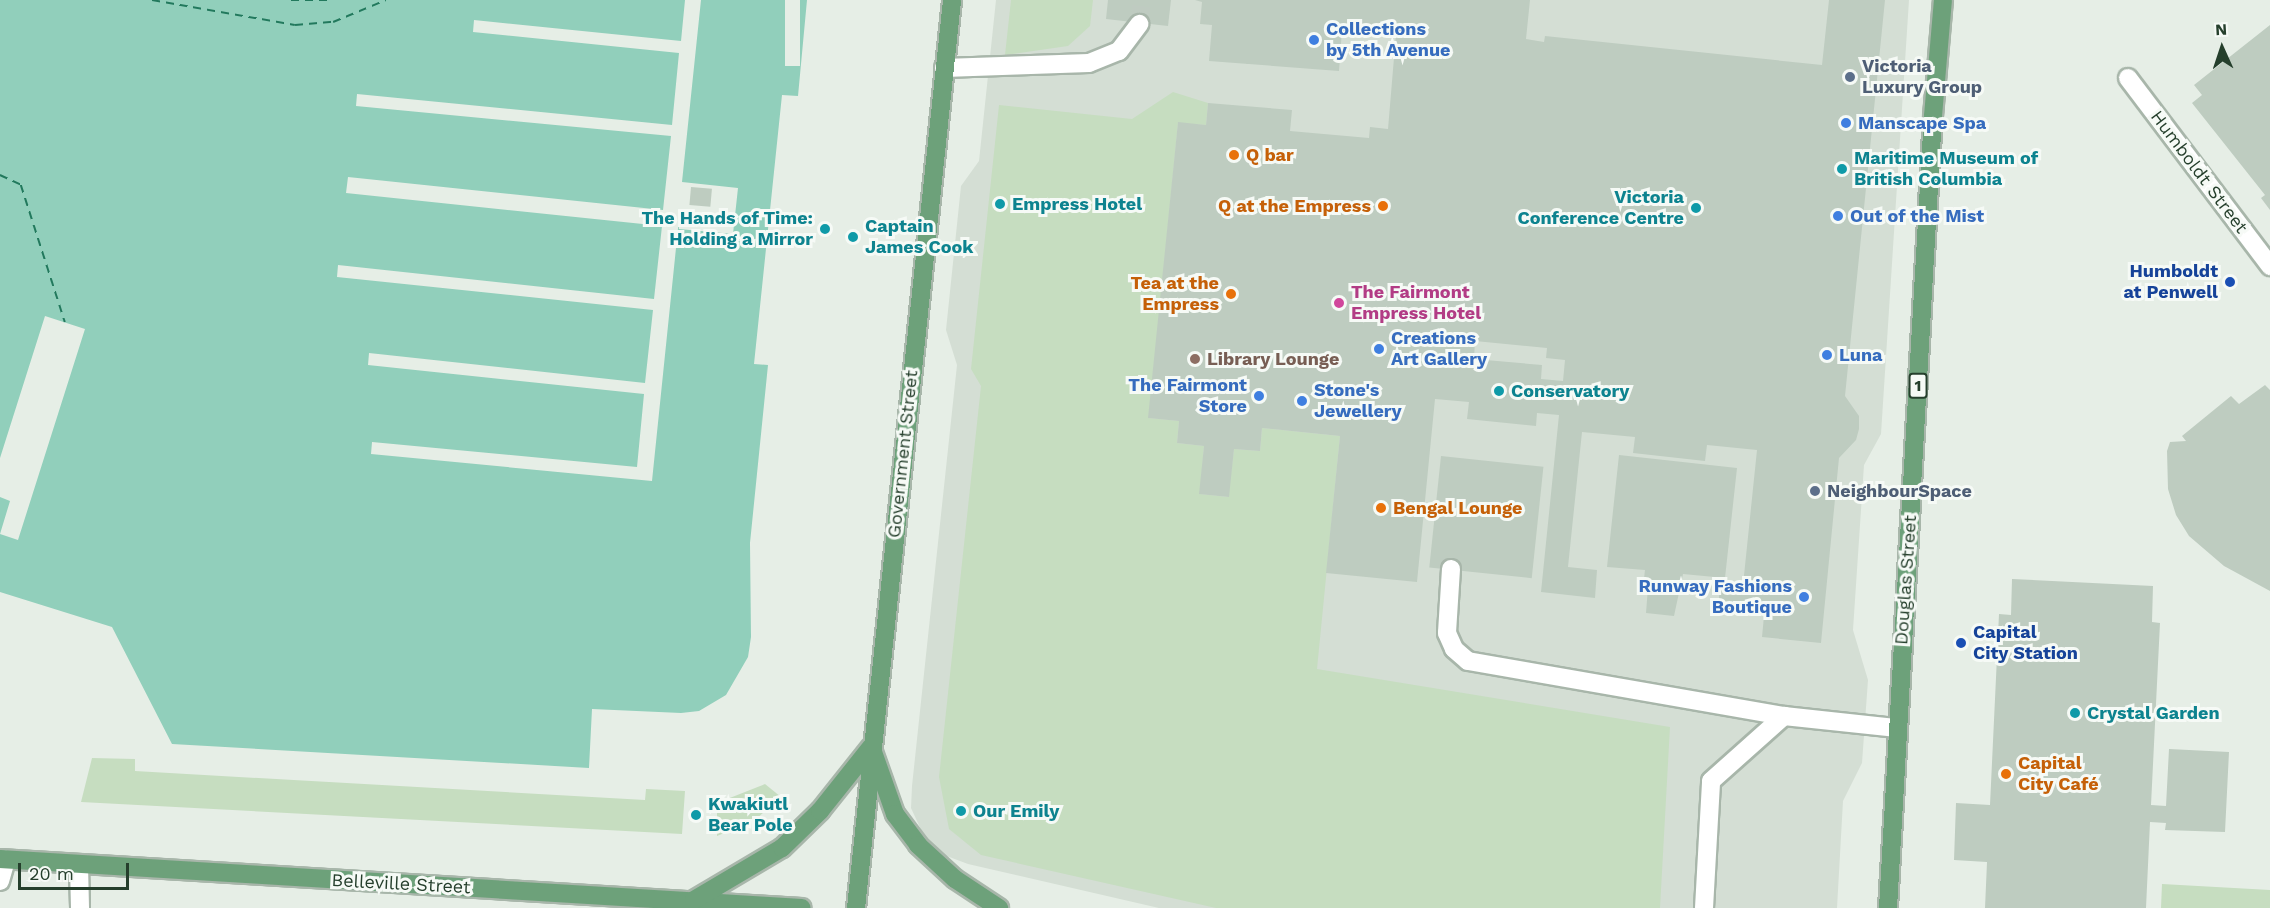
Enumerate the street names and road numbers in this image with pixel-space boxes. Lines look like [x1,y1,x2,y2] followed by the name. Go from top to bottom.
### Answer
[2146,106,2252,238] street label: Humboldt Street
[883,369,923,539] street label: Government Street
[1908,373,1928,399] road number: 1
[1891,514,1921,646] street label: Douglas Street
[331,870,471,898] street label: Belleville Street

